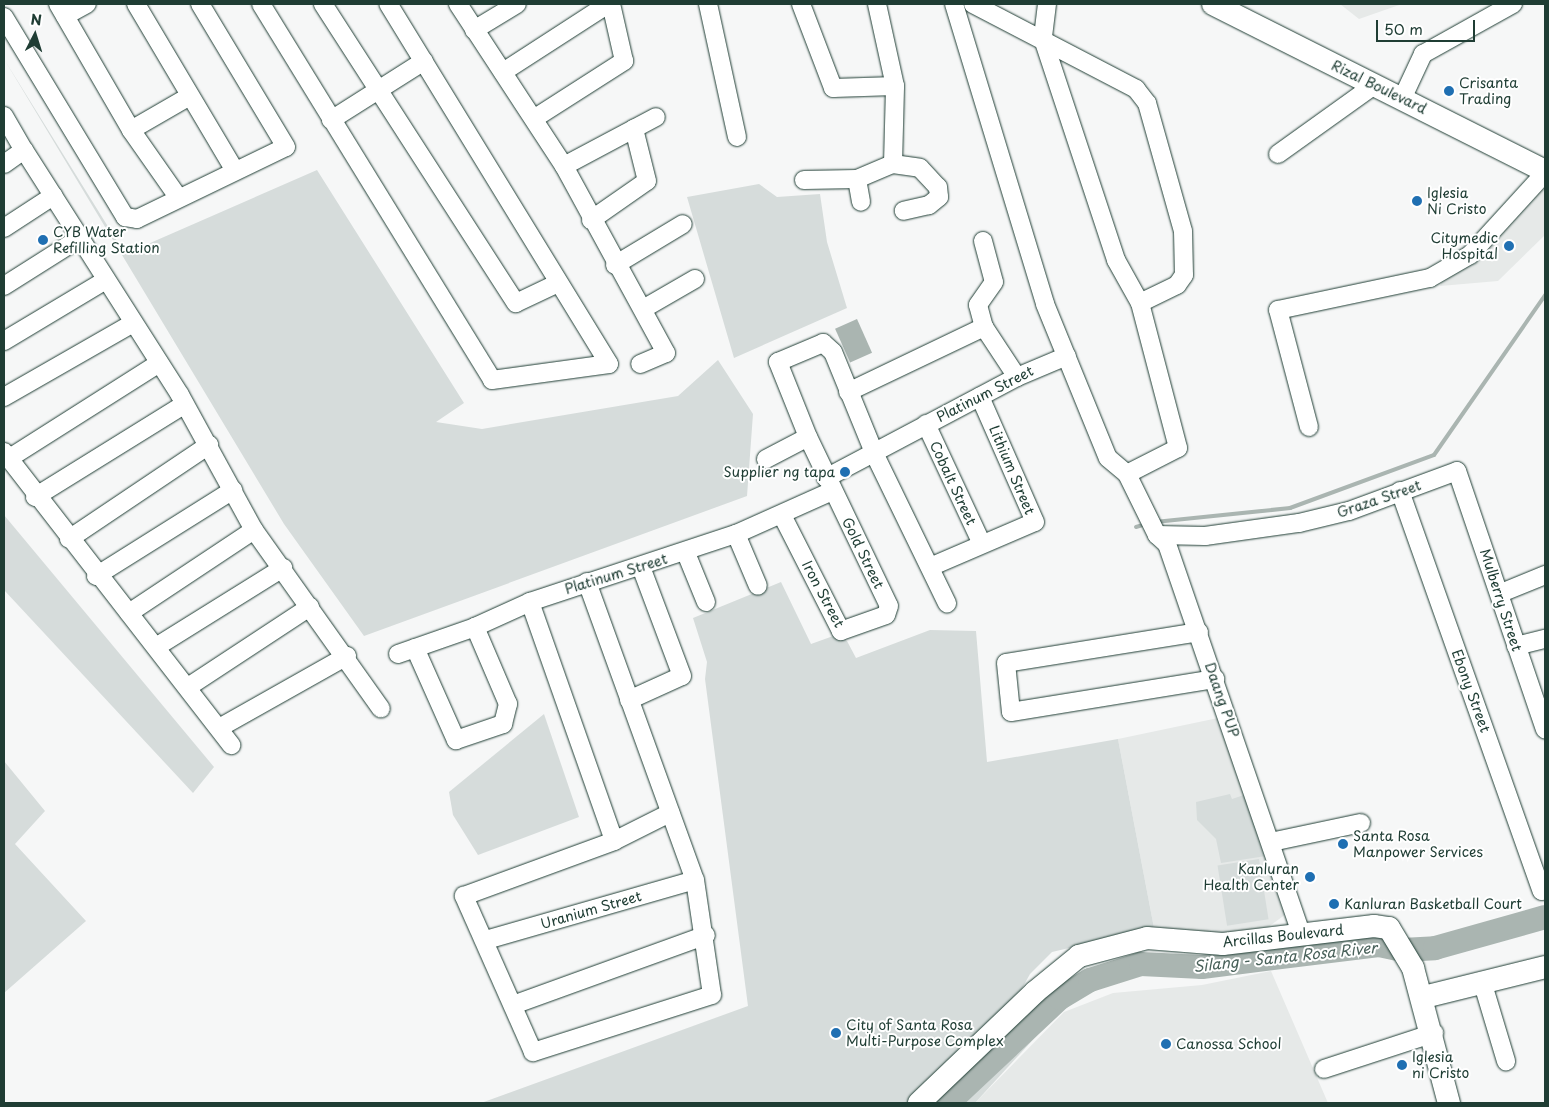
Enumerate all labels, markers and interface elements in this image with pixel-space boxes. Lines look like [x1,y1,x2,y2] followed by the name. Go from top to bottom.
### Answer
[30,9,43,31] text: N
[10,10,60,60] north arrow
[1379,10,1478,42] scale bar
[1384,17,1423,40] text: 50 m
[1329,57,1429,117] street label: Rizal Boulevard
[1459,75,1518,108] place label: Crisanta Trading
[1443,85,1455,97] marker: Crisanta Trading
[1427,185,1487,218] place label: Iglesia Ni Cristo
[1411,195,1423,207] marker: Iglesia Ni Cristo
[53,224,159,256] place label: CYB Water Refilling Station
[1430,230,1498,262] place label: Citymedic Hospital
[37,234,49,246] marker: CYB Water Refilling Station
[1502,239,1516,253] marker: Citymedic Hospital
[934,362,1036,426] street label: Platinum Street
[986,423,1038,517] street label: Lithium Street
[926,438,980,528] street label: Cobalt Street
[724,464,835,480] place label: Supplier ng tapa
[839,466,851,478] marker: Supplier ng tapa
[1335,477,1423,521] street label: Graza Street
[838,515,888,591] street label: Gold Street
[1476,546,1526,654] street label: Mulberry Street
[563,550,669,598] street label: Platinum Street
[798,558,848,630] street label: Iron Street
[1448,647,1494,735] street label: Ebony Street
[1201,660,1243,740] street label: Daang PUP
[1353,828,1482,860] place label: Santa Rosa Manpower Services
[1337,838,1349,850] marker: Santa Rosa Manpower Services
[1203,861,1299,894] place label: Kanluran Health Center
[1303,870,1317,884] marker: Kanluran Health Center
[538,887,644,933] street label: Uranium Street
[1344,896,1523,912] place label: Kanluran Basketball Court
[1328,898,1340,910] marker: Kanluran Basketball Court
[1221,921,1345,951] street label: Arcillas Boulevard
[1192,937,1378,975] water label: Silang - Santa Rosa River
[846,1017,1004,1050] place label: City of Santa Rosa Multi-Purpose Complex
[830,1027,842,1039] marker: City of Santa Rosa Multi-Purpose Complex
[1176,1036,1282,1052] place label: Canossa School
[1160,1038,1172,1050] marker: Canossa School
[1412,1049,1469,1082] place label: Iglesia ni Cristo
[1396,1059,1408,1071] marker: Iglesia ni Cristo

